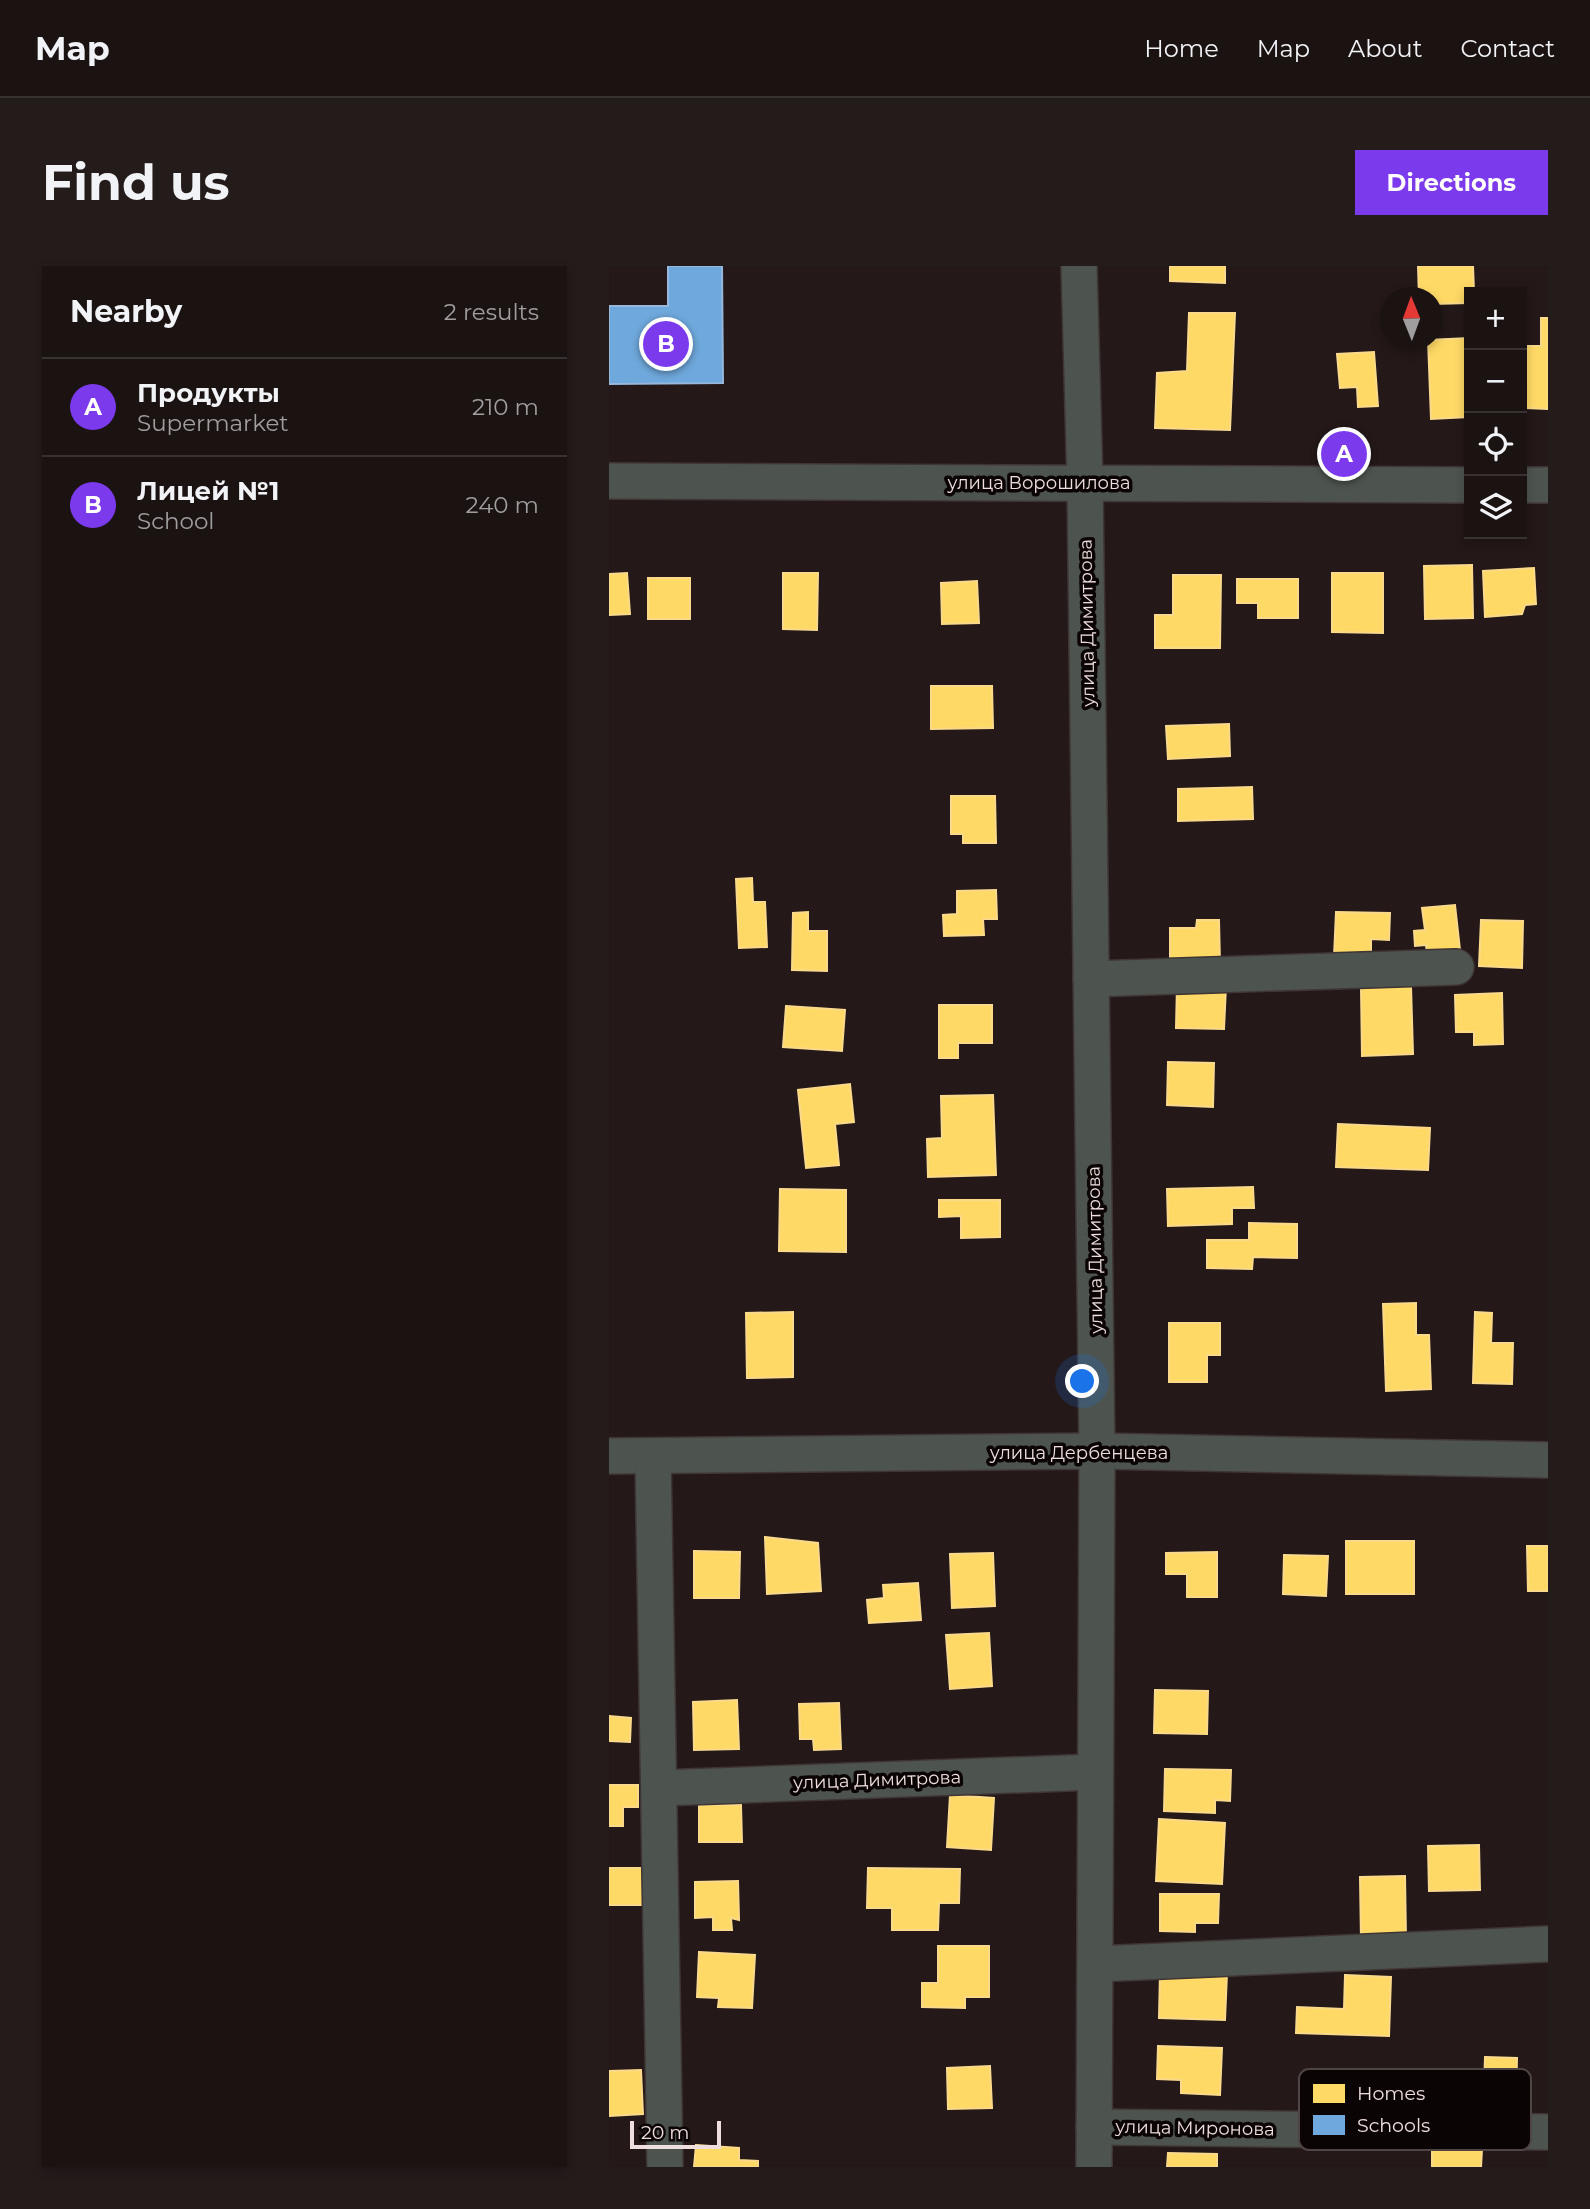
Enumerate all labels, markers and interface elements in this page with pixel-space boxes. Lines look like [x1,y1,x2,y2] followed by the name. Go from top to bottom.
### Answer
[35,28,110,68] text: Map
[1144,34,1219,63] text: Home
[1257,34,1310,63] text: Map
[1348,34,1422,63] text: About
[1460,34,1555,63] text: Contact
[1355,150,1548,215] button: Directions
[42,153,230,212] text: Find us
[1380,287,1443,350] north arrow
[1464,287,1527,539] map controls
[1464,287,1527,350] button: +
[70,293,182,330] text: Nearby
[444,298,539,326] text: 2 results
[643,318,689,370] pin: B
[1464,350,1527,413] button: −
[137,377,280,409] text: Продукты
[84,393,102,421] text: A
[472,393,539,421] text: 210 m
[137,409,289,437] text: Supermarket
[1464,413,1527,476] button: locate
[1321,428,1367,480] pin: A
[947,472,1131,494] street label: улица Ворошилова
[137,475,280,507] text: Лицей №1
[1464,476,1527,539] button: layers
[84,491,102,519] text: B
[466,491,539,519] text: 240 m
[137,507,215,535] text: School
[1075,539,1099,708] street label: улица Димитрова
[1083,1166,1107,1335] street label: улица Димитрова
[1065,1364,1099,1398] your location
[989,1442,1168,1464] street label: улица Дербенцева
[792,1766,961,1794] street label: улица Димитрова
[1299,2069,1531,2150] legend
[1357,2082,1425,2105] text: Homes
[1357,2114,1430,2137] text: Schools
[1114,2116,1275,2140] street label: улица Миронова
[630,2118,721,2150] scale bar
[641,2121,689,2144] text: 20 m

